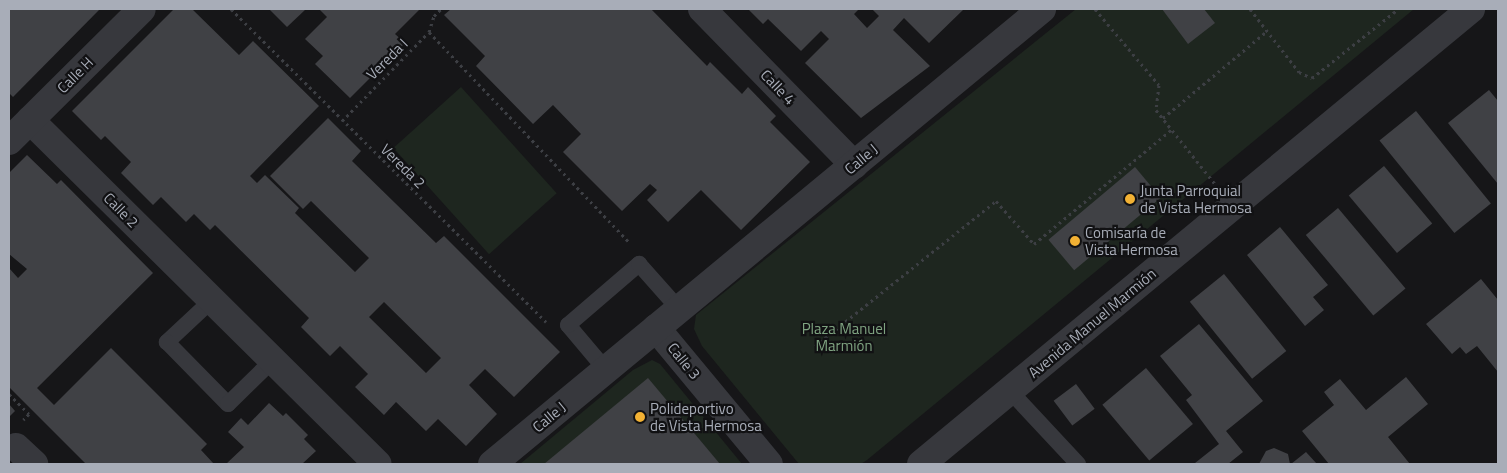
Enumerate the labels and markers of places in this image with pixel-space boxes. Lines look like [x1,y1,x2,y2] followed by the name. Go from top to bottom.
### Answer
[1140,181,1252,216] place label: Junta Parroquial de Vista Hermosa
[1124,193,1136,205] marker: Junta Parroquial de Vista Hermosa
[1085,223,1178,258] place label: Comisaría de Vista Hermosa
[1069,235,1081,247] marker: Comisaría de Vista Hermosa
[650,399,762,434] place label: Polideportivo de Vista Hermosa
[634,411,646,423] marker: Polideportivo de Vista Hermosa

